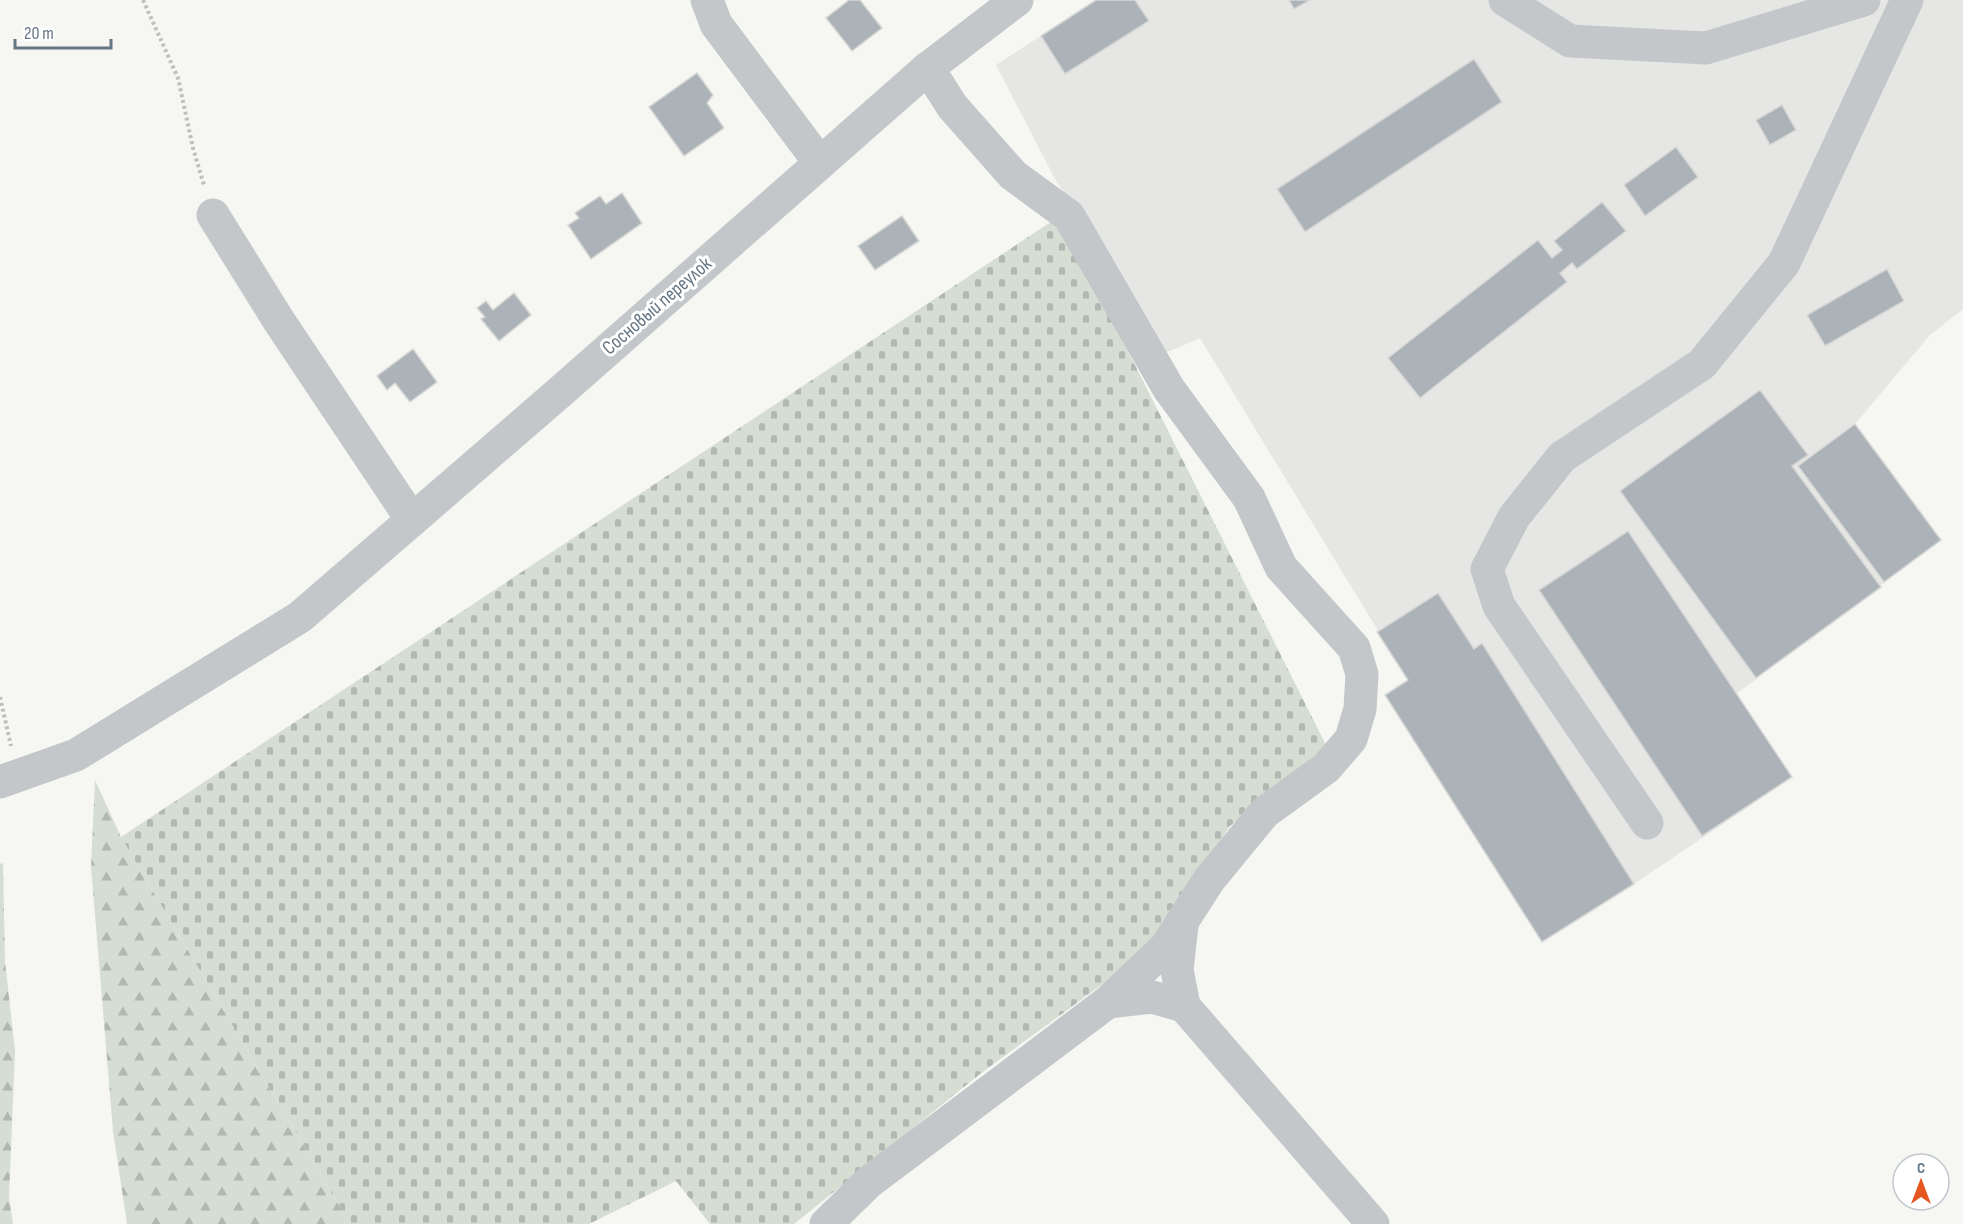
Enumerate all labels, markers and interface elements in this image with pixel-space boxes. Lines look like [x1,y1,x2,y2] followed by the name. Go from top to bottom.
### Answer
[15,12,111,50] scale bar
[24,23,54,44] text: 20 m
[597,252,717,360] street label: Сосновый переулок
[1891,1152,1951,1212] north arrow
[1917,1159,1925,1178] text: С

